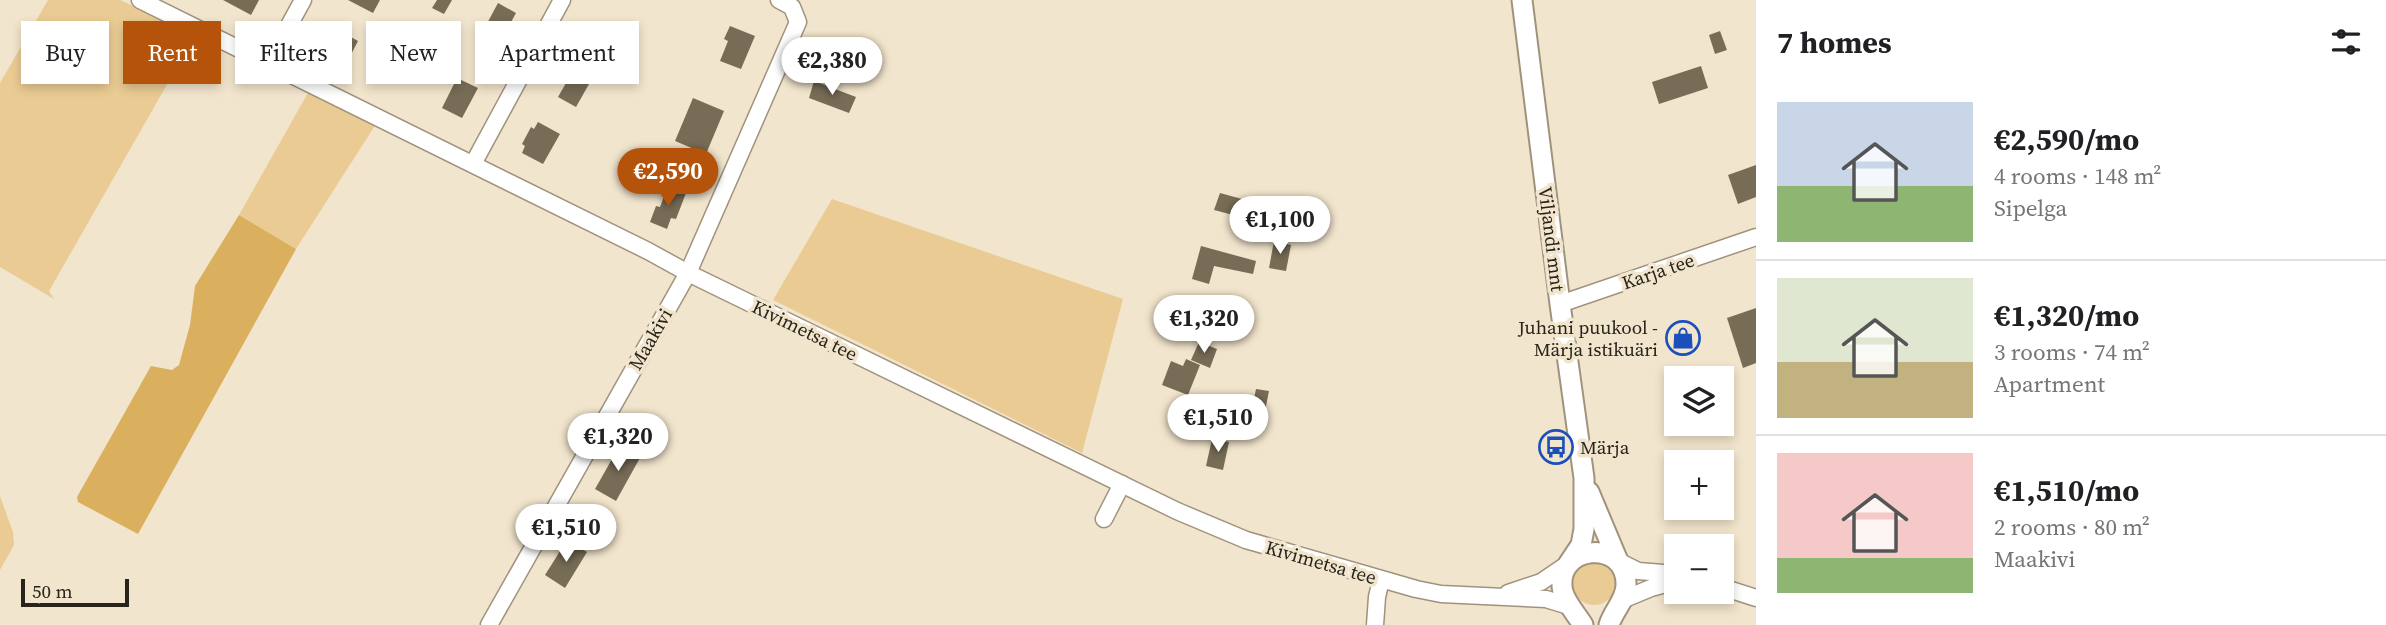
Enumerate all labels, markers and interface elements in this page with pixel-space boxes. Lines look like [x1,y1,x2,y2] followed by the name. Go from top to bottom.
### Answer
[21,21,109,84] chip: Buy
[123,21,221,84] chip: Rent
[235,21,352,84] chip: Filters
[366,21,461,84] chip: New
[475,21,639,84] chip: Apartment
[1777,22,1892,63] text: 7 homes
[2327,23,2365,61] icon: filters
[775,38,889,97] pin: €2,380
[797,44,867,76] text: €2,380
[1994,119,2139,160] text: €2,590/mo
[1833,130,1917,214] icon: home
[611,148,725,208] pin: €2,590
[633,155,703,187] text: €2,590
[1994,160,2161,192] text: 4 rooms · 148 m²
[1533,185,1571,294] street label: Viljandi mnt
[1994,192,2067,224] text: Sipelga
[1223,196,1337,256] pin: €1,100
[1245,203,1315,235] text: €1,100
[1618,246,1698,296] street label: Karja tee
[748,293,862,367] street label: Kivimetsa tee
[1994,295,2139,336] text: €1,320/mo
[1147,296,1261,355] pin: €1,320
[1169,302,1239,334] text: €1,320
[622,303,678,375] street label: Maakivi
[1833,306,1917,390] icon: home
[1517,314,1658,362] place label: Juhani puukool - Märja istikuäri
[1664,319,1702,357] shop icon: Juhani puukool - Märja istikuäri
[1994,336,2150,368] text: 3 rooms · 74 m²
[1664,366,1734,604] map controls
[1664,366,1734,436] button: layers
[1994,368,2105,400] text: Apartment
[1161,394,1275,454] pin: €1,510
[1183,401,1253,433] text: €1,510
[561,414,675,473] pin: €1,320
[583,420,653,452] text: €1,320
[1537,428,1575,466] bus stop icon: Märja
[1580,434,1630,460] place label: Märja
[1664,450,1734,520] button: +
[1994,470,2139,511] text: €1,510/mo
[1833,481,1917,565] icon: home
[509,504,623,564] pin: €1,510
[531,511,601,543] text: €1,510
[1994,511,2150,543] text: 2 rooms · 80 m²
[1263,534,1379,590] street label: Kivimetsa tee
[1664,534,1734,604] button: −
[1994,543,2075,575] text: Maakivi
[21,576,130,608] scale bar
[32,578,73,604] text: 50 m

